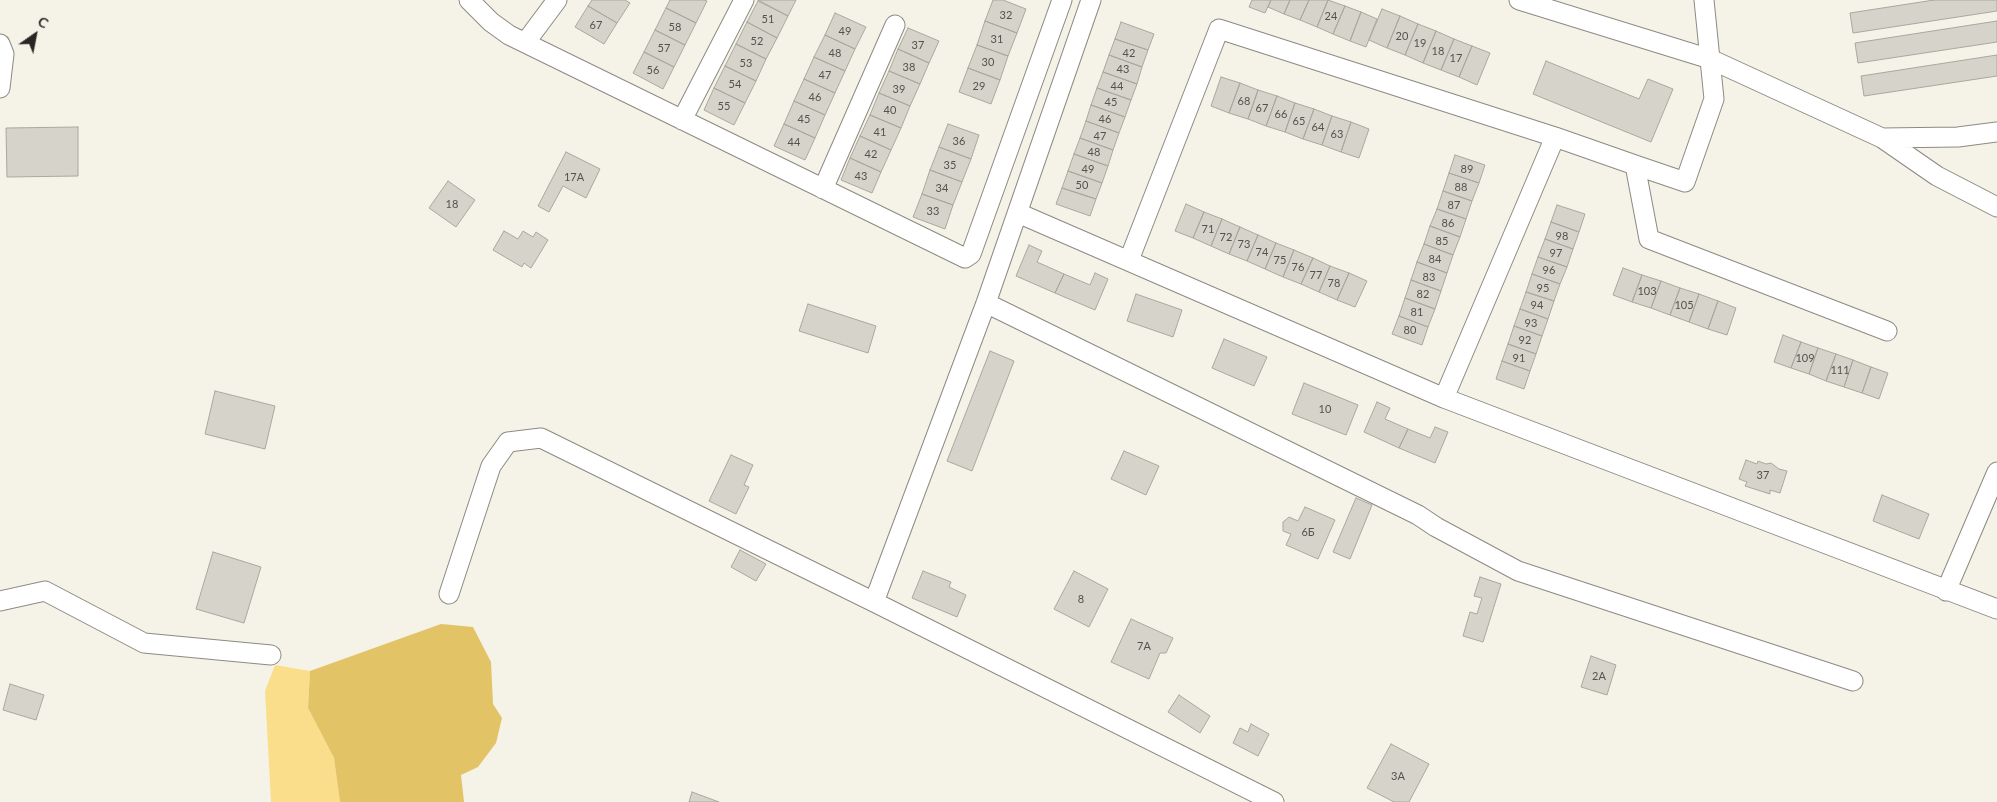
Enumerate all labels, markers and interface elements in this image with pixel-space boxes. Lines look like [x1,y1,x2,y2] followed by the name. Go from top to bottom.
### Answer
[1000,8,1012,22] house number: 32
[1325,9,1337,23] house number: 24
[10,10,60,60] north arrow
[35,12,52,32] text: С
[762,12,774,26] house number: 51
[590,18,602,32] house number: 67
[669,20,681,34] house number: 58
[839,24,851,38] house number: 49
[1396,29,1408,43] house number: 20
[991,32,1003,46] house number: 31
[751,34,763,48] house number: 52
[1414,36,1426,50] house number: 19
[912,38,924,52] house number: 37
[658,41,670,55] house number: 57
[1432,44,1444,58] house number: 18
[829,46,841,60] house number: 48
[1123,46,1135,60] house number: 42
[1450,51,1462,65] house number: 17
[982,55,994,69] house number: 30
[740,56,752,70] house number: 53
[903,60,915,74] house number: 38
[1117,62,1129,76] house number: 43
[647,63,659,77] house number: 56
[819,68,831,82] house number: 47
[729,77,741,91] house number: 54
[973,79,985,93] house number: 29
[1111,79,1123,93] house number: 44
[893,82,905,96] house number: 39
[809,90,821,104] house number: 46
[1238,94,1250,108] house number: 68
[1105,95,1117,109] house number: 45
[718,99,730,113] house number: 55
[1256,101,1268,115] house number: 67
[884,103,896,117] house number: 40
[1275,107,1287,121] house number: 66
[798,112,810,126] house number: 45
[1099,112,1111,126] house number: 46
[1293,114,1305,128] house number: 65
[1312,120,1324,134] house number: 64
[874,125,886,139] house number: 41
[1331,127,1343,141] house number: 63
[1094,129,1106,143] house number: 47
[953,134,965,148] house number: 36
[788,135,800,149] house number: 44
[1088,145,1100,159] house number: 48
[865,147,877,161] house number: 42
[944,158,956,172] house number: 35
[1082,162,1094,176] house number: 49
[1461,162,1473,176] house number: 89
[855,169,867,183] house number: 43
[564,170,584,184] house number: 17А
[1076,178,1088,192] house number: 50
[1455,180,1467,194] house number: 88
[936,181,948,195] house number: 34
[446,197,458,211] house number: 18
[1448,198,1460,212] house number: 87
[927,204,939,218] house number: 33
[1442,216,1454,230] house number: 86
[1202,222,1214,236] house number: 71
[1556,229,1568,243] house number: 98
[1220,230,1232,244] house number: 72
[1436,234,1448,248] house number: 85
[1238,237,1250,251] house number: 73
[1256,245,1268,259] house number: 74
[1550,246,1562,260] house number: 97
[1429,252,1441,266] house number: 84
[1274,253,1286,267] house number: 75
[1292,260,1304,274] house number: 76
[1543,263,1555,277] house number: 96
[1310,268,1322,282] house number: 77
[1423,270,1435,284] house number: 83
[1328,276,1340,290] house number: 78
[1537,281,1549,295] house number: 95
[1637,284,1657,298] house number: 103
[1417,287,1429,301] house number: 82
[1531,298,1543,312] house number: 94
[1674,298,1694,312] house number: 105
[1411,305,1423,319] house number: 81
[1525,316,1537,330] house number: 93
[1404,323,1416,337] house number: 80
[1519,333,1531,347] house number: 92
[1513,351,1525,365] house number: 91
[1795,351,1815,365] house number: 109
[1830,363,1850,377] house number: 111
[1319,402,1331,416] house number: 10
[1757,468,1769,482] house number: 37
[1301,525,1315,539] house number: 6Б
[1078,592,1084,606] house number: 8
[1137,639,1151,653] house number: 7А
[1592,669,1606,683] house number: 2А
[1391,769,1405,783] house number: 3А

